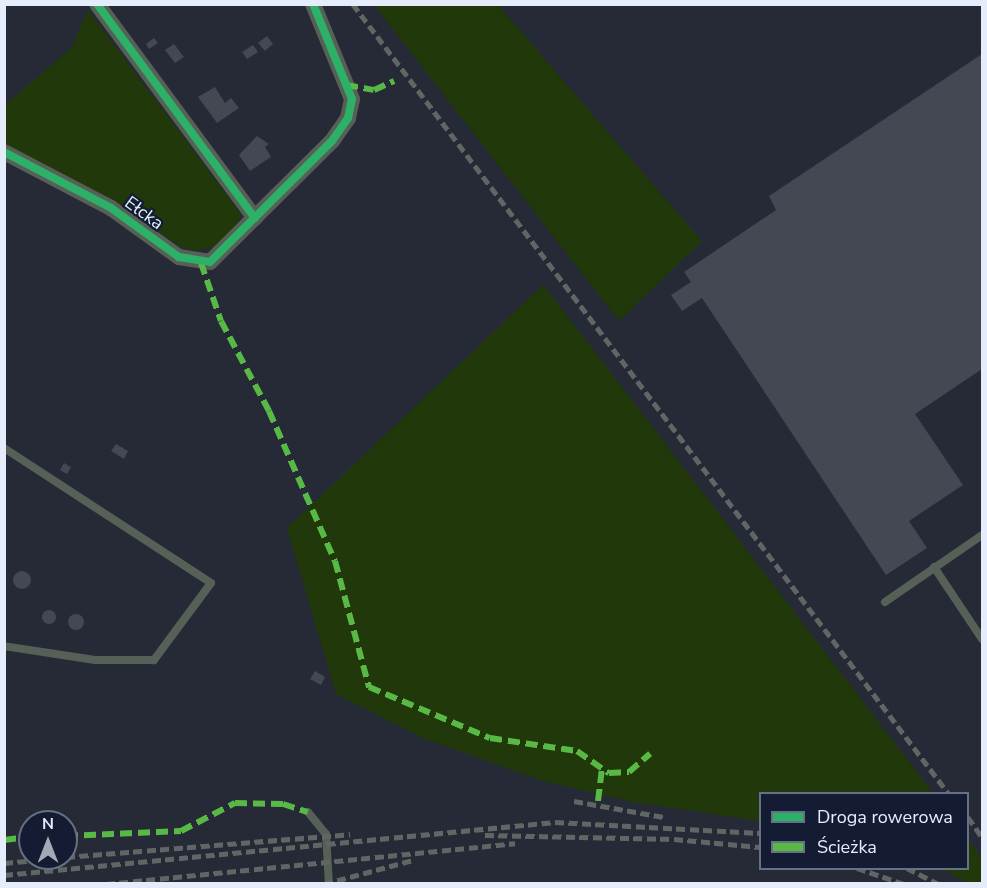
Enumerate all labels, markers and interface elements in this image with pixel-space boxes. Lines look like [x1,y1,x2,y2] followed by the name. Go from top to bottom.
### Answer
[120,192,168,234] street label: Ełcka
[759,792,969,870] legend
[817,805,953,829] text: Droga rowerowa
[18,810,78,870] north arrow
[42,813,54,835] text: N
[817,835,877,859] text: Ścieżka

